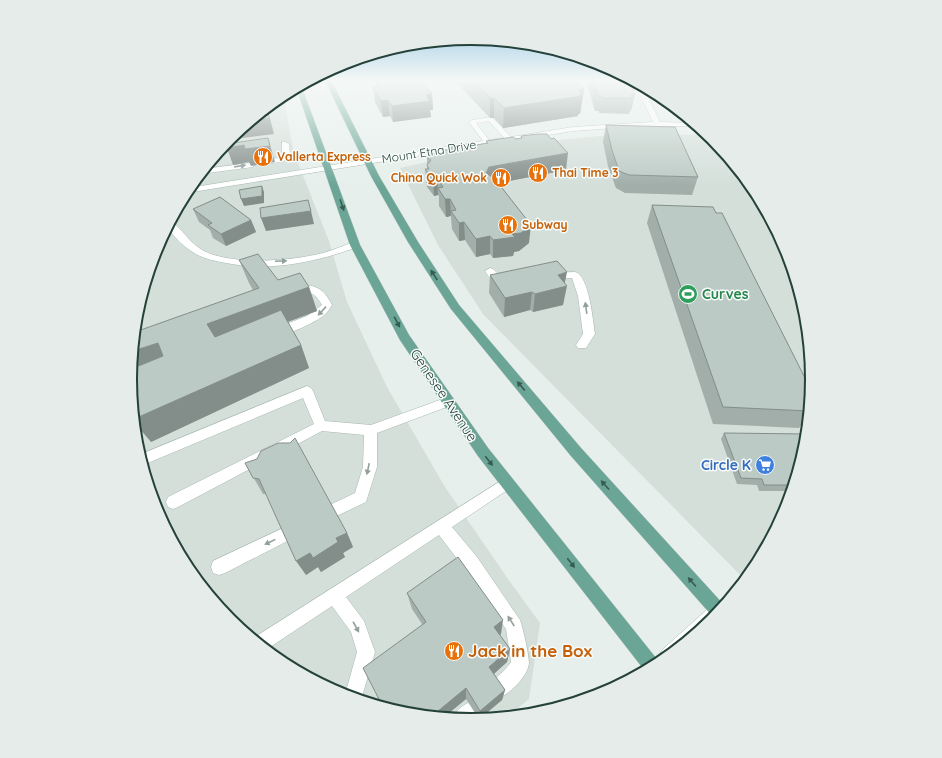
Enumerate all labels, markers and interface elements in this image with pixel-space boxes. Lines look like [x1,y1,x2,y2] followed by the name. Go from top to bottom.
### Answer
[381,137,477,166] street label: Mount Etna Drive
[252,146,274,168] restaurant icon: Vallerta Express
[277,149,371,164] place label: Vallerta Express
[527,162,549,184] restaurant icon: Thai Time 3
[234,163,246,169] one-way arrow
[552,165,619,180] place label: Thai Time 3
[490,167,512,189] restaurant icon: China Quick Wok
[391,170,487,185] place label: China Quick Wok
[339,199,345,211] one-way arrow
[497,214,519,236] restaurant icon: Subway
[522,217,568,232] place label: Subway
[275,258,287,265] one-way arrow
[430,269,438,280] one-way arrow
[677,283,699,305] sports icon: Curves
[702,285,749,303] place label: Curves
[582,302,589,314] one-way arrow
[317,306,326,316] one-way arrow
[393,316,400,328] one-way arrow
[406,345,482,445] street label: Genesee Avenue
[517,381,525,392] one-way arrow
[754,454,776,476] supermarket icon: Circle K
[485,456,494,467] one-way arrow
[701,456,751,474] place label: Circle K
[365,463,371,475] one-way arrow
[601,480,610,490] one-way arrow
[264,539,276,545] one-way arrow
[566,557,575,568] one-way arrow
[688,577,697,587] one-way arrow
[507,615,514,627] one-way arrow
[353,621,360,633] one-way arrow
[443,640,465,662] restaurant icon: Jack in the Box
[468,640,593,661] place label: Jack in the Box

